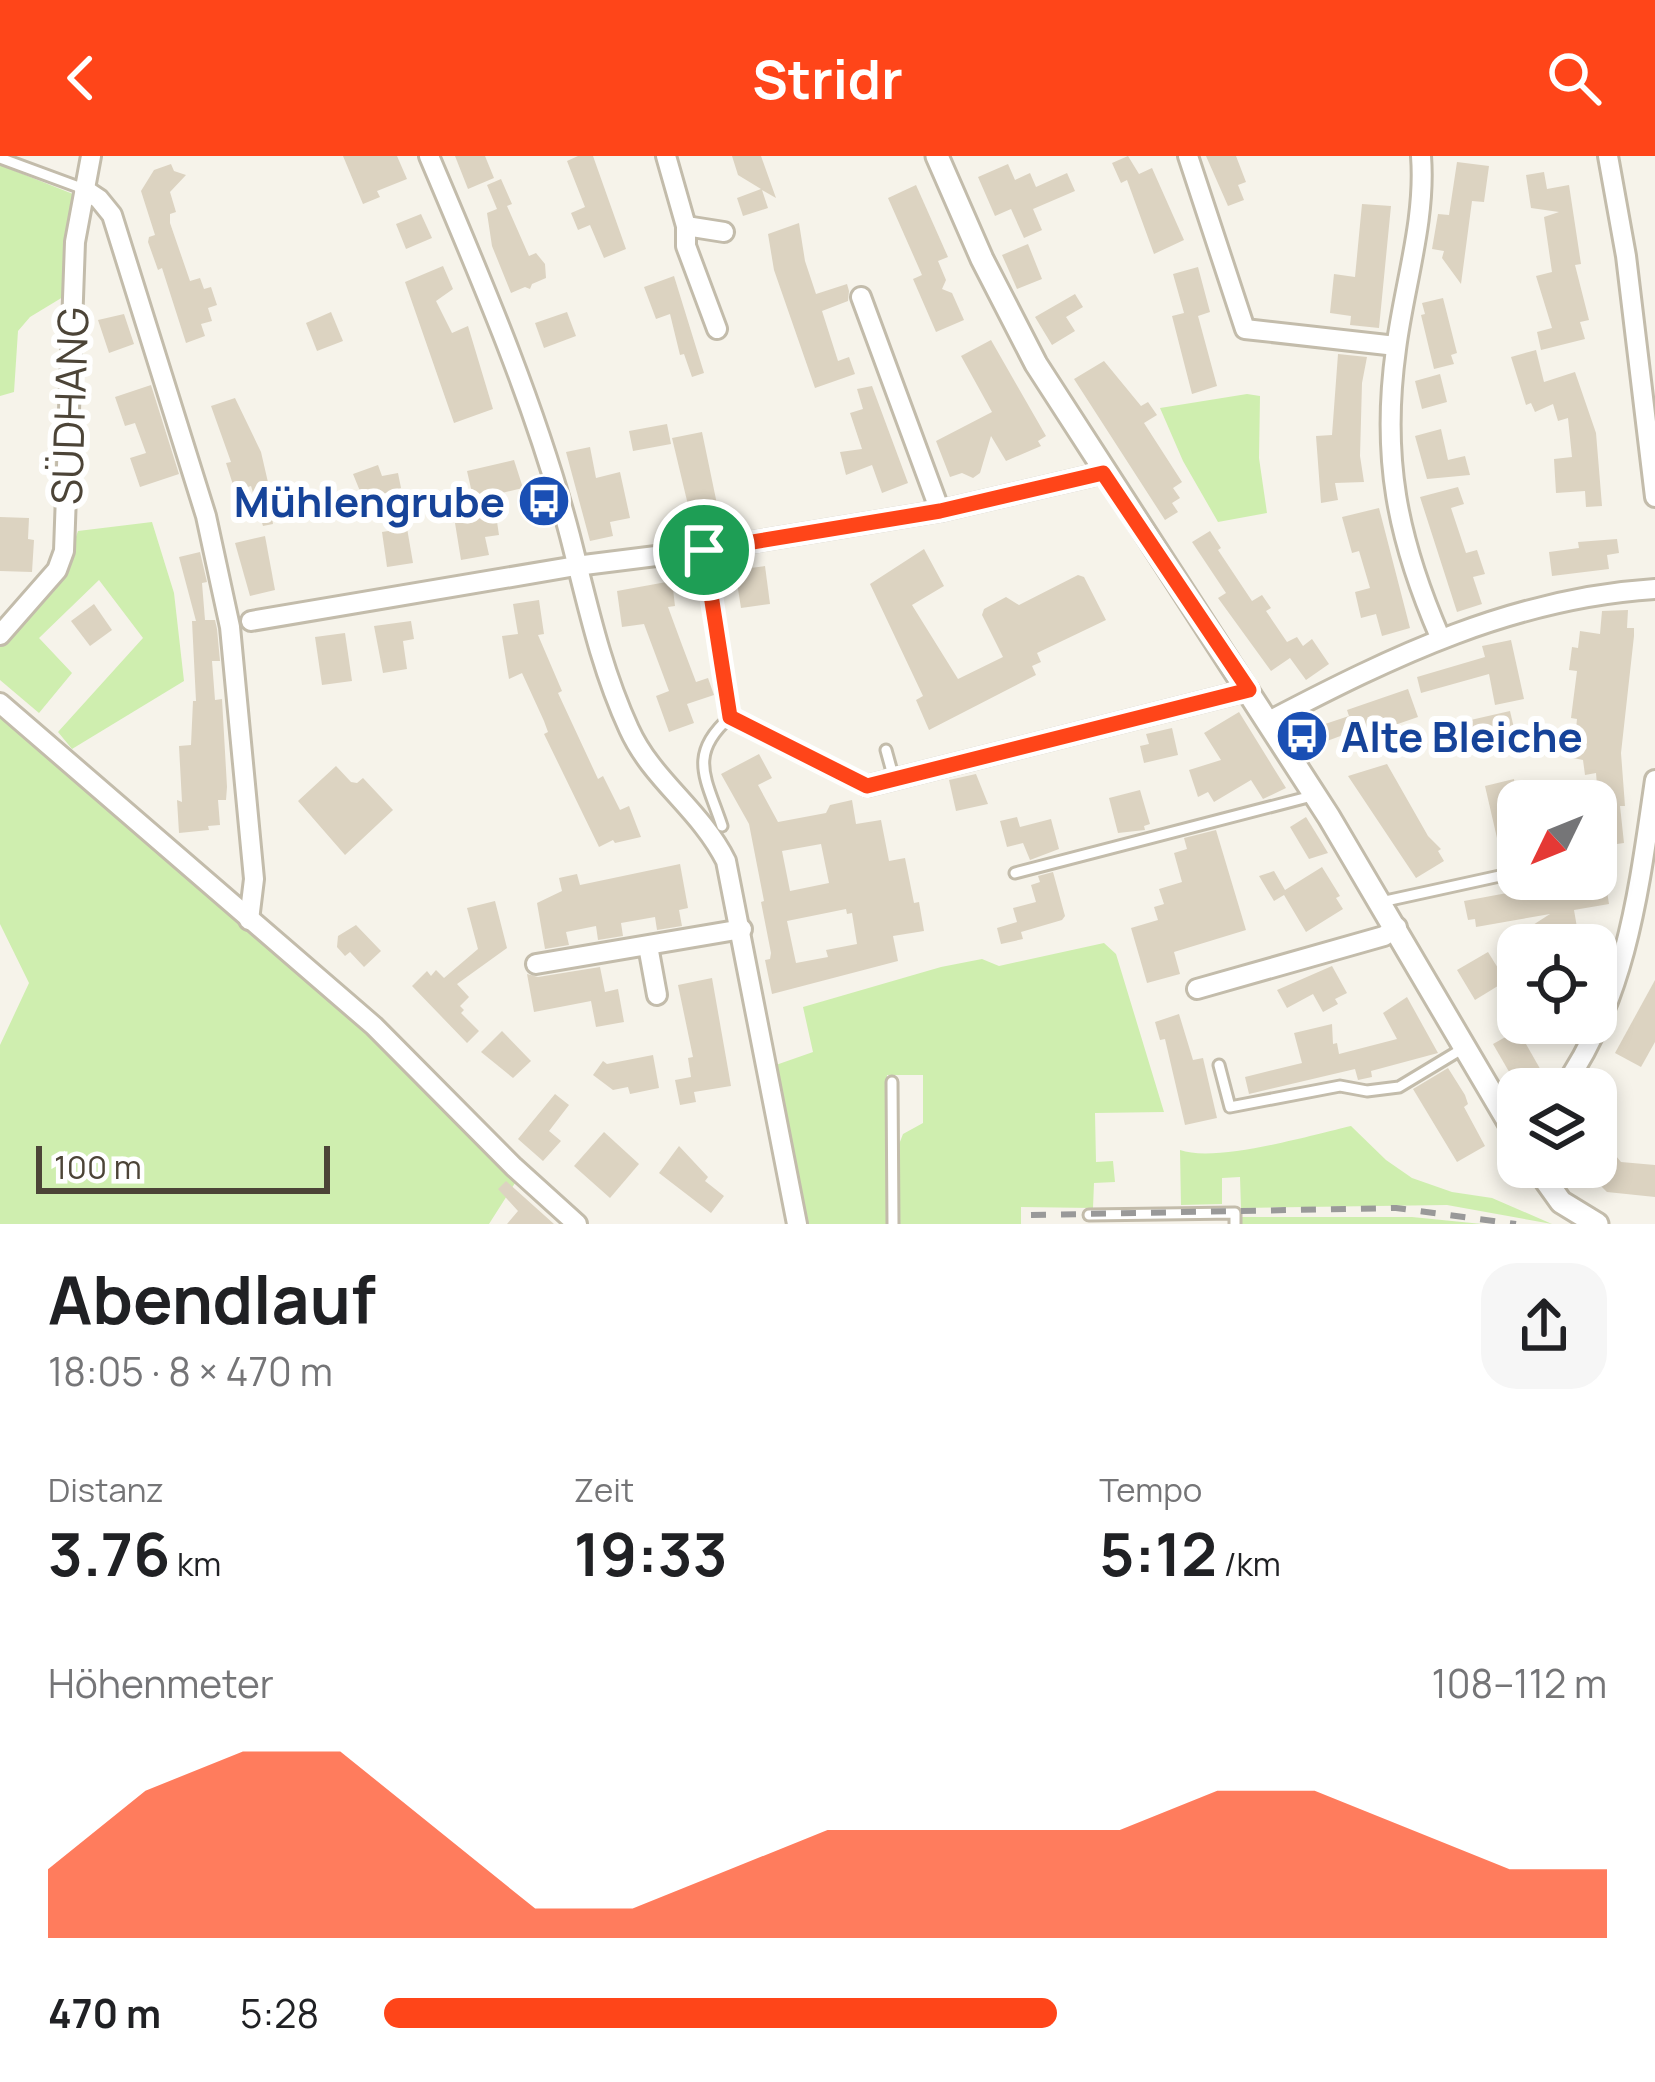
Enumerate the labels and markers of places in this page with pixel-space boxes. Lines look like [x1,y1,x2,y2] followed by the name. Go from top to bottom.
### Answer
[234,472,505,530] place label: Mühlengrube
[516,473,572,529] bus stop icon: Mühlengrube
[653,499,755,601] pin
[1341,707,1583,765] place label: Alte Bleiche
[1274,708,1330,764] bus stop icon: Alte Bleiche

